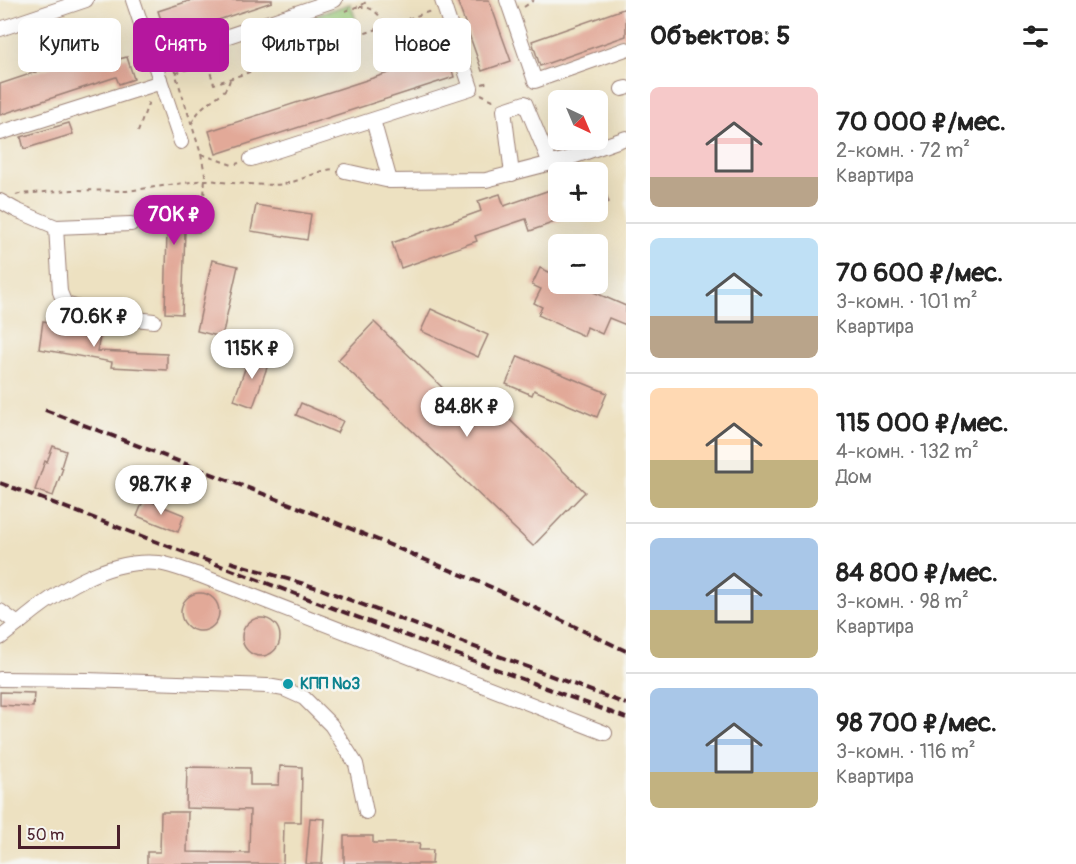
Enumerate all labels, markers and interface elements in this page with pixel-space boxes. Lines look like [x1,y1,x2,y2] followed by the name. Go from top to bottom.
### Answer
[18,18,121,72] chip: Купить
[133,18,229,72] chip: Снять
[241,18,361,72] chip: Фильтры
[373,18,471,72] chip: Новое
[650,20,790,52] text: Объектов: 5
[1019,20,1052,53] icon: filters
[548,90,608,150] north arrow
[548,90,608,294] map controls
[836,106,1006,138] text: 70 000 ₽/мес.
[698,111,770,183] icon: home
[836,138,970,163] text: 2-комн. · 72 m²
[548,162,608,222] button: +
[836,163,914,188] text: Квартира
[132,195,216,246] pin: 70K ₽
[148,202,200,227] text: 70K ₽
[548,234,608,294] button: −
[836,257,1003,289] text: 70 600 ₽/мес.
[698,262,770,334] icon: home
[836,289,978,314] text: 3-комн. · 101 m²
[39,297,149,348] pin: 70.6K ₽
[60,304,128,329] text: 70.6K ₽
[836,314,914,339] text: Квартира
[203,329,301,380] pin: 115K ₽
[225,336,279,361] text: 115K ₽
[412,387,522,438] pin: 84.8K ₽
[435,394,499,419] text: 84.8K ₽
[836,407,1009,439] text: 115 000 ₽/мес.
[698,412,770,484] icon: home
[836,439,979,464] text: 4-комн. · 132 m²
[836,464,872,489] text: Дом
[106,465,216,516] pin: 98.7K ₽
[129,472,193,497] text: 98.7K ₽
[836,557,998,589] text: 84 800 ₽/мес.
[698,562,770,634] icon: home
[836,589,969,614] text: 3-комн. · 98 m²
[836,614,914,639] text: Квартира
[300,674,360,694] place label: КПП №3
[281,677,295,691] marker: КПП №3
[836,707,997,739] text: 98 700 ₽/мес.
[698,712,770,784] icon: home
[836,739,976,764] text: 3-комн. · 116 m²
[836,764,914,789] text: Квартира
[18,822,120,850] scale bar
[27,825,64,845] text: 50 m

